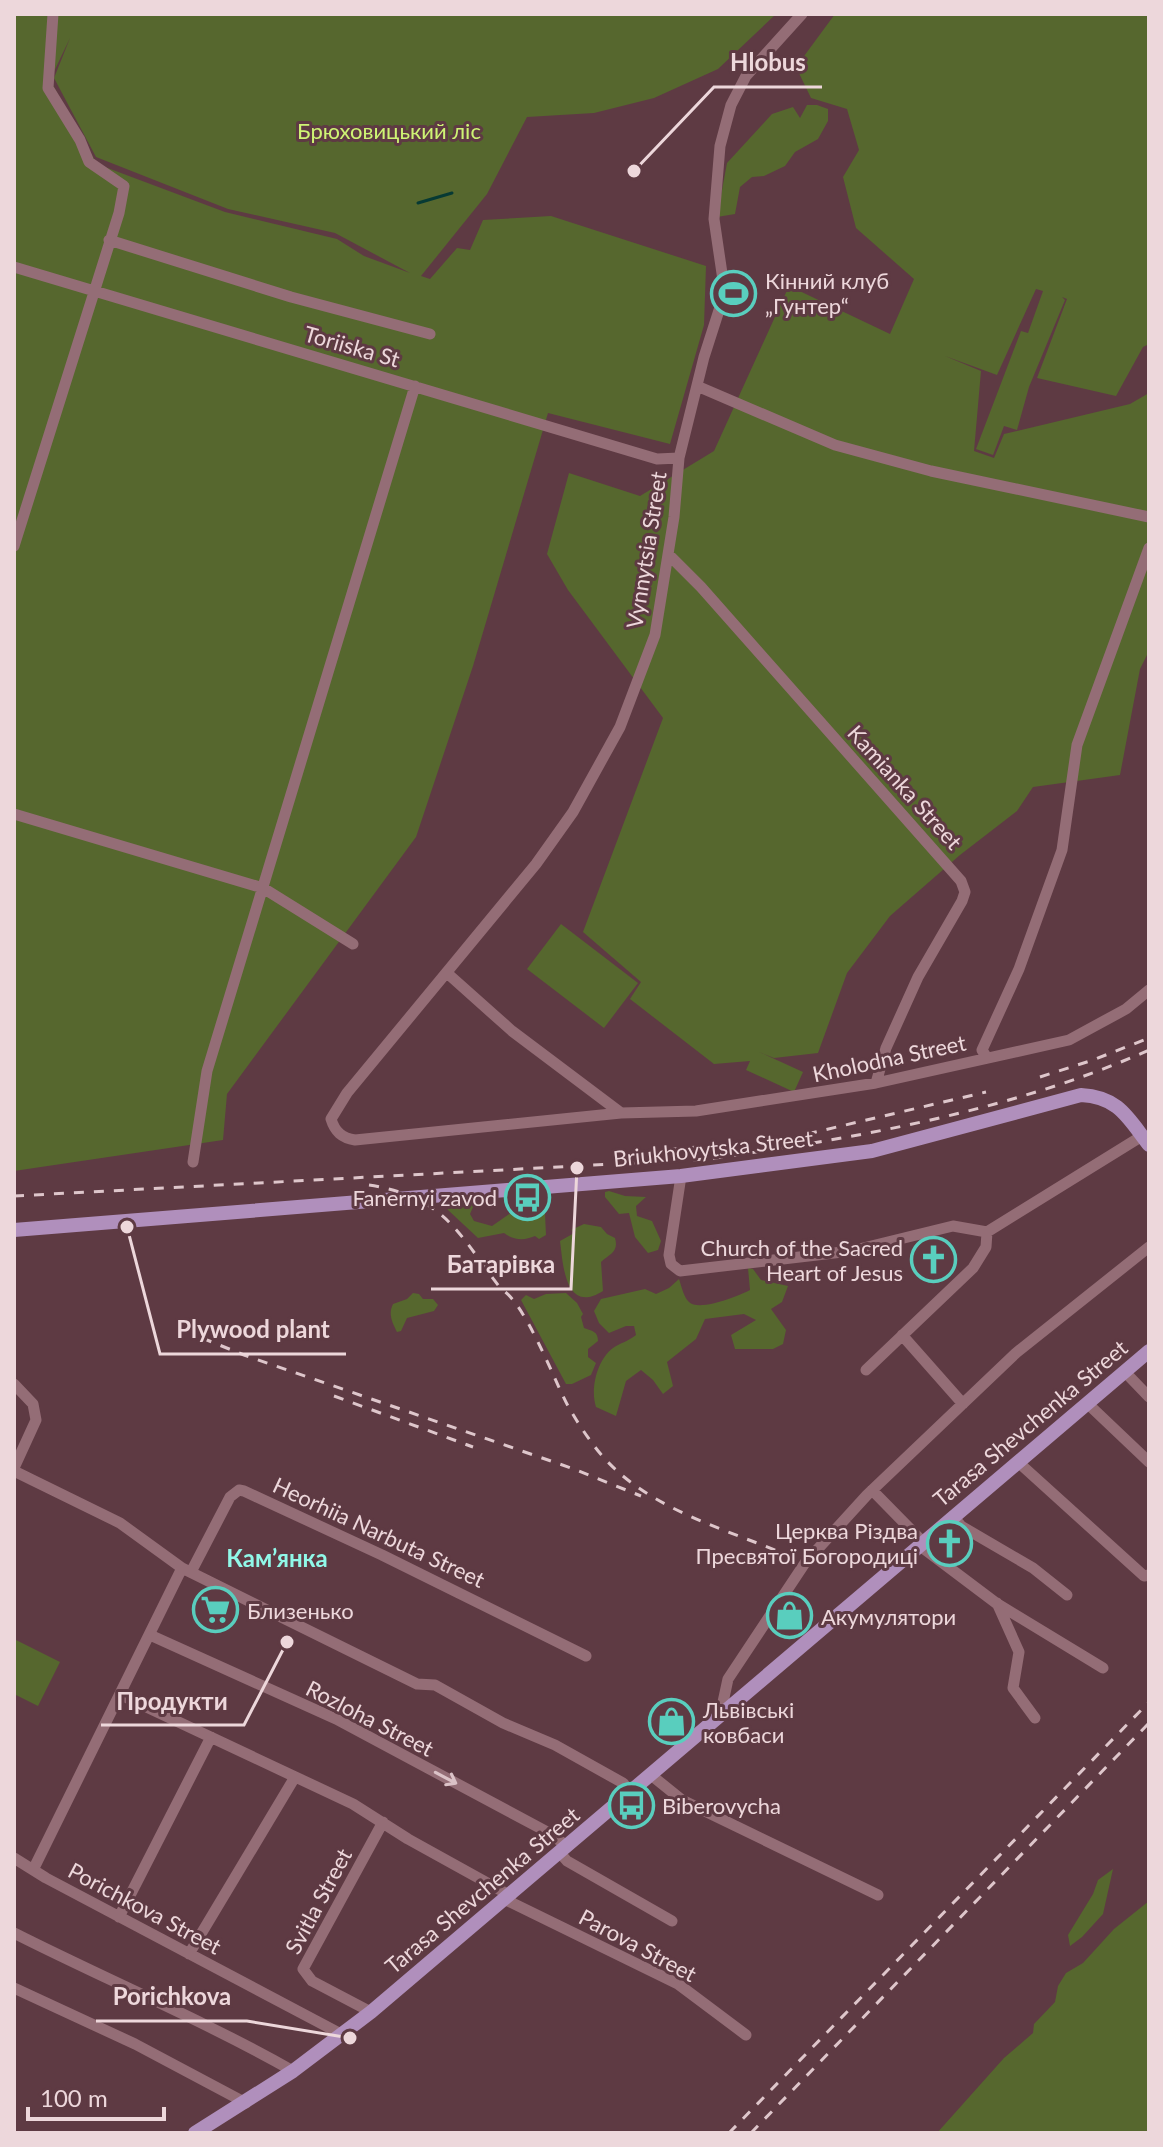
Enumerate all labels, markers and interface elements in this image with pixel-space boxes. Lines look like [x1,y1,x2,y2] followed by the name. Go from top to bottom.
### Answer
[714,39,822,87] callout: Hlobus
[730,47,806,76] text: Hlobus
[297,117,481,144] park label: Брюховицький ліс
[765,267,889,319] place label: Кінний клуб „Гунтер“
[710,269,758,317] sports icon: Кінний клуб „Гунтер“
[301,320,403,373] street label: Toriiska St
[620,469,672,630] street label: Vynnytsia Street
[842,719,968,855] street label: Kamianka Street
[810,1029,968,1087] street label: Kholodna Street
[612,1124,814,1172] street label: Briukhovytska Street
[504,1173,552,1221] bus stop icon: Fanernyi zavod
[353,1184,497,1211] place label: Fanernyi zavod
[701,1234,903,1286] place label: Church of the Sacred Heart of Jesus
[910,1236,958,1284] church icon: Church of the Sacred Heart of Jesus
[431,1241,571,1289] callout: Батарівка
[447,1249,555,1278] text: Батарівка
[160,1306,346,1354] callout: Plywood plant
[176,1314,330,1343] text: Plywood plant
[927,1334,1133,1512] street label: Tarasa Shevchenka Street
[269,1471,489,1593] street label: Heorhiia Narbuta Street
[695,1517,918,1569] place label: Церква Різдва Пресвятої Богородиці
[925,1519,973,1567] church icon: Церква Різдва Пресвятої Богородиці
[226,1543,328,1572] district label: Кам’янка
[192,1586,240,1634] supermarket icon: Близенько
[766,1592,814,1640] shop icon: Акумулятори
[247,1597,354,1624] place label: Близенько
[821,1603,956,1630] place label: Акумулятори
[302,1674,438,1762] street label: Rozloha Street
[101,1677,244,1725] callout: Продукти
[116,1686,228,1715] text: Продукти
[702,1696,794,1748] place label: Львівські ковбаси
[648,1698,696,1746] shop icon: Львівські ковбаси
[434,1771,458,1787] one-way arrow
[607,1781,655,1829] bus stop icon: Biberovycha
[662,1792,781,1819] place label: Biberovycha
[379,1801,585,1979] street label: Tarasa Shevchenka Street
[279,1844,357,1958] street label: Svitla Street
[64,1856,226,1960] street label: Porichkova Street
[575,1903,701,1987] street label: Parova Street
[96,1973,247,2021] callout: Porichkova
[113,1981,231,2010] text: Porichkova
[28,2071,164,2121] scale bar
[40,2083,108,2112] text: 100 m

